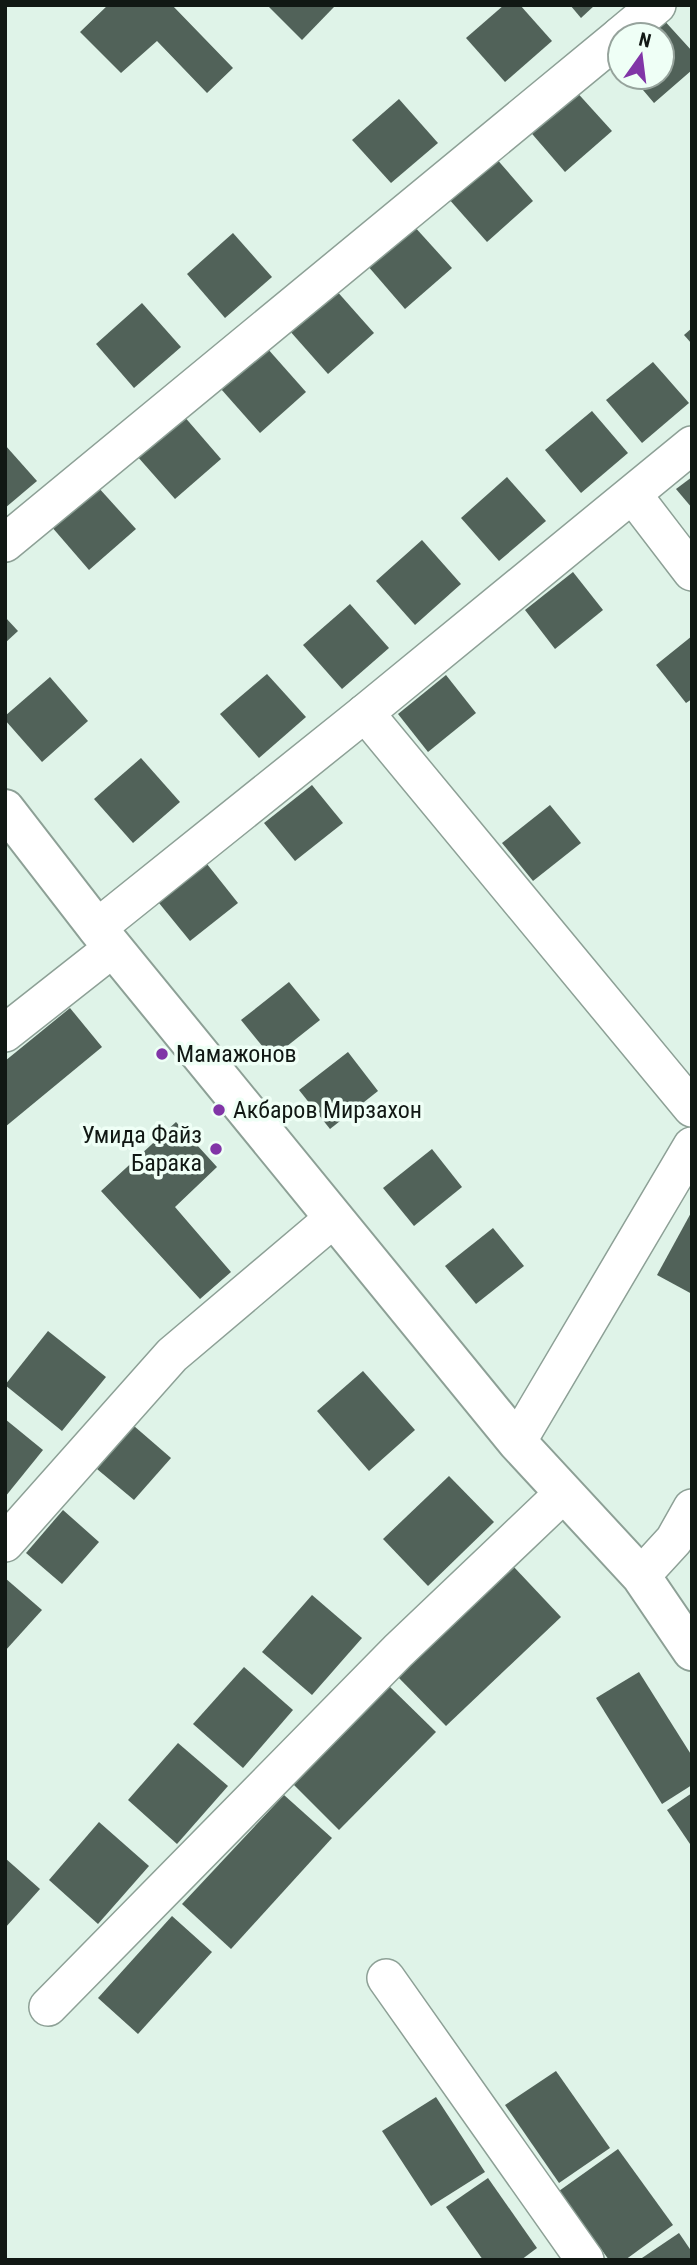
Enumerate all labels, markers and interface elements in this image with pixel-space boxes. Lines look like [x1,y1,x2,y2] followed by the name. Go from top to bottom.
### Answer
[606,21,676,91] north arrow
[637,27,653,53] text: N
[176,1040,297,1068] place label: Мамажонов
[154,1046,170,1062] marker: Мамажонов
[233,1096,422,1124] place label: Акбаров Мирзахон
[211,1102,227,1118] marker: Акбаров Мирзахон
[82,1121,202,1177] place label: Умида Файз Барака
[208,1141,224,1157] marker: Умида Файз Барака

